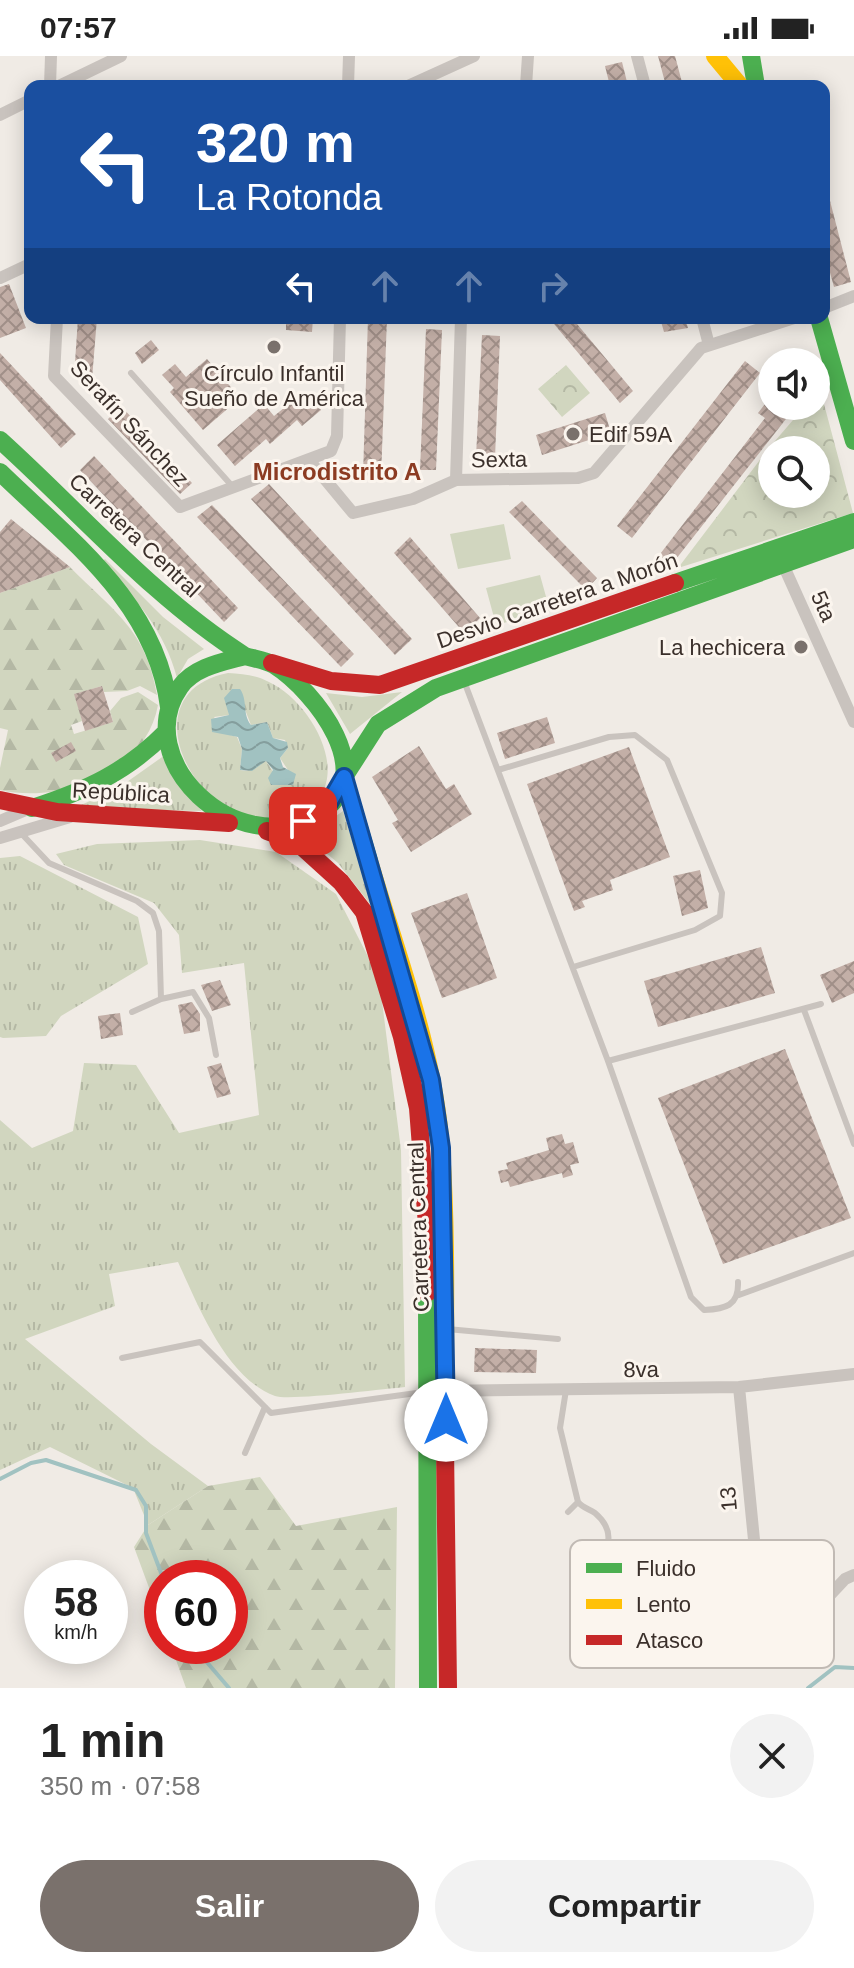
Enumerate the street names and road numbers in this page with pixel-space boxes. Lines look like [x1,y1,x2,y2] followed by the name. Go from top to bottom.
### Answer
[65,355,194,491] street label: Serafín Sánchez
[471,446,528,472] street label: Sexta
[64,468,205,602] street label: Carretera Central
[433,547,681,653] street label: Desvio Carretera a Morón
[806,587,841,626] street label: 5ta
[71,777,171,808] street label: República
[403,1142,434,1312] street label: Carretera Central
[623,1357,660,1382] street label: 8va
[715,1486,742,1512] street label: 13

